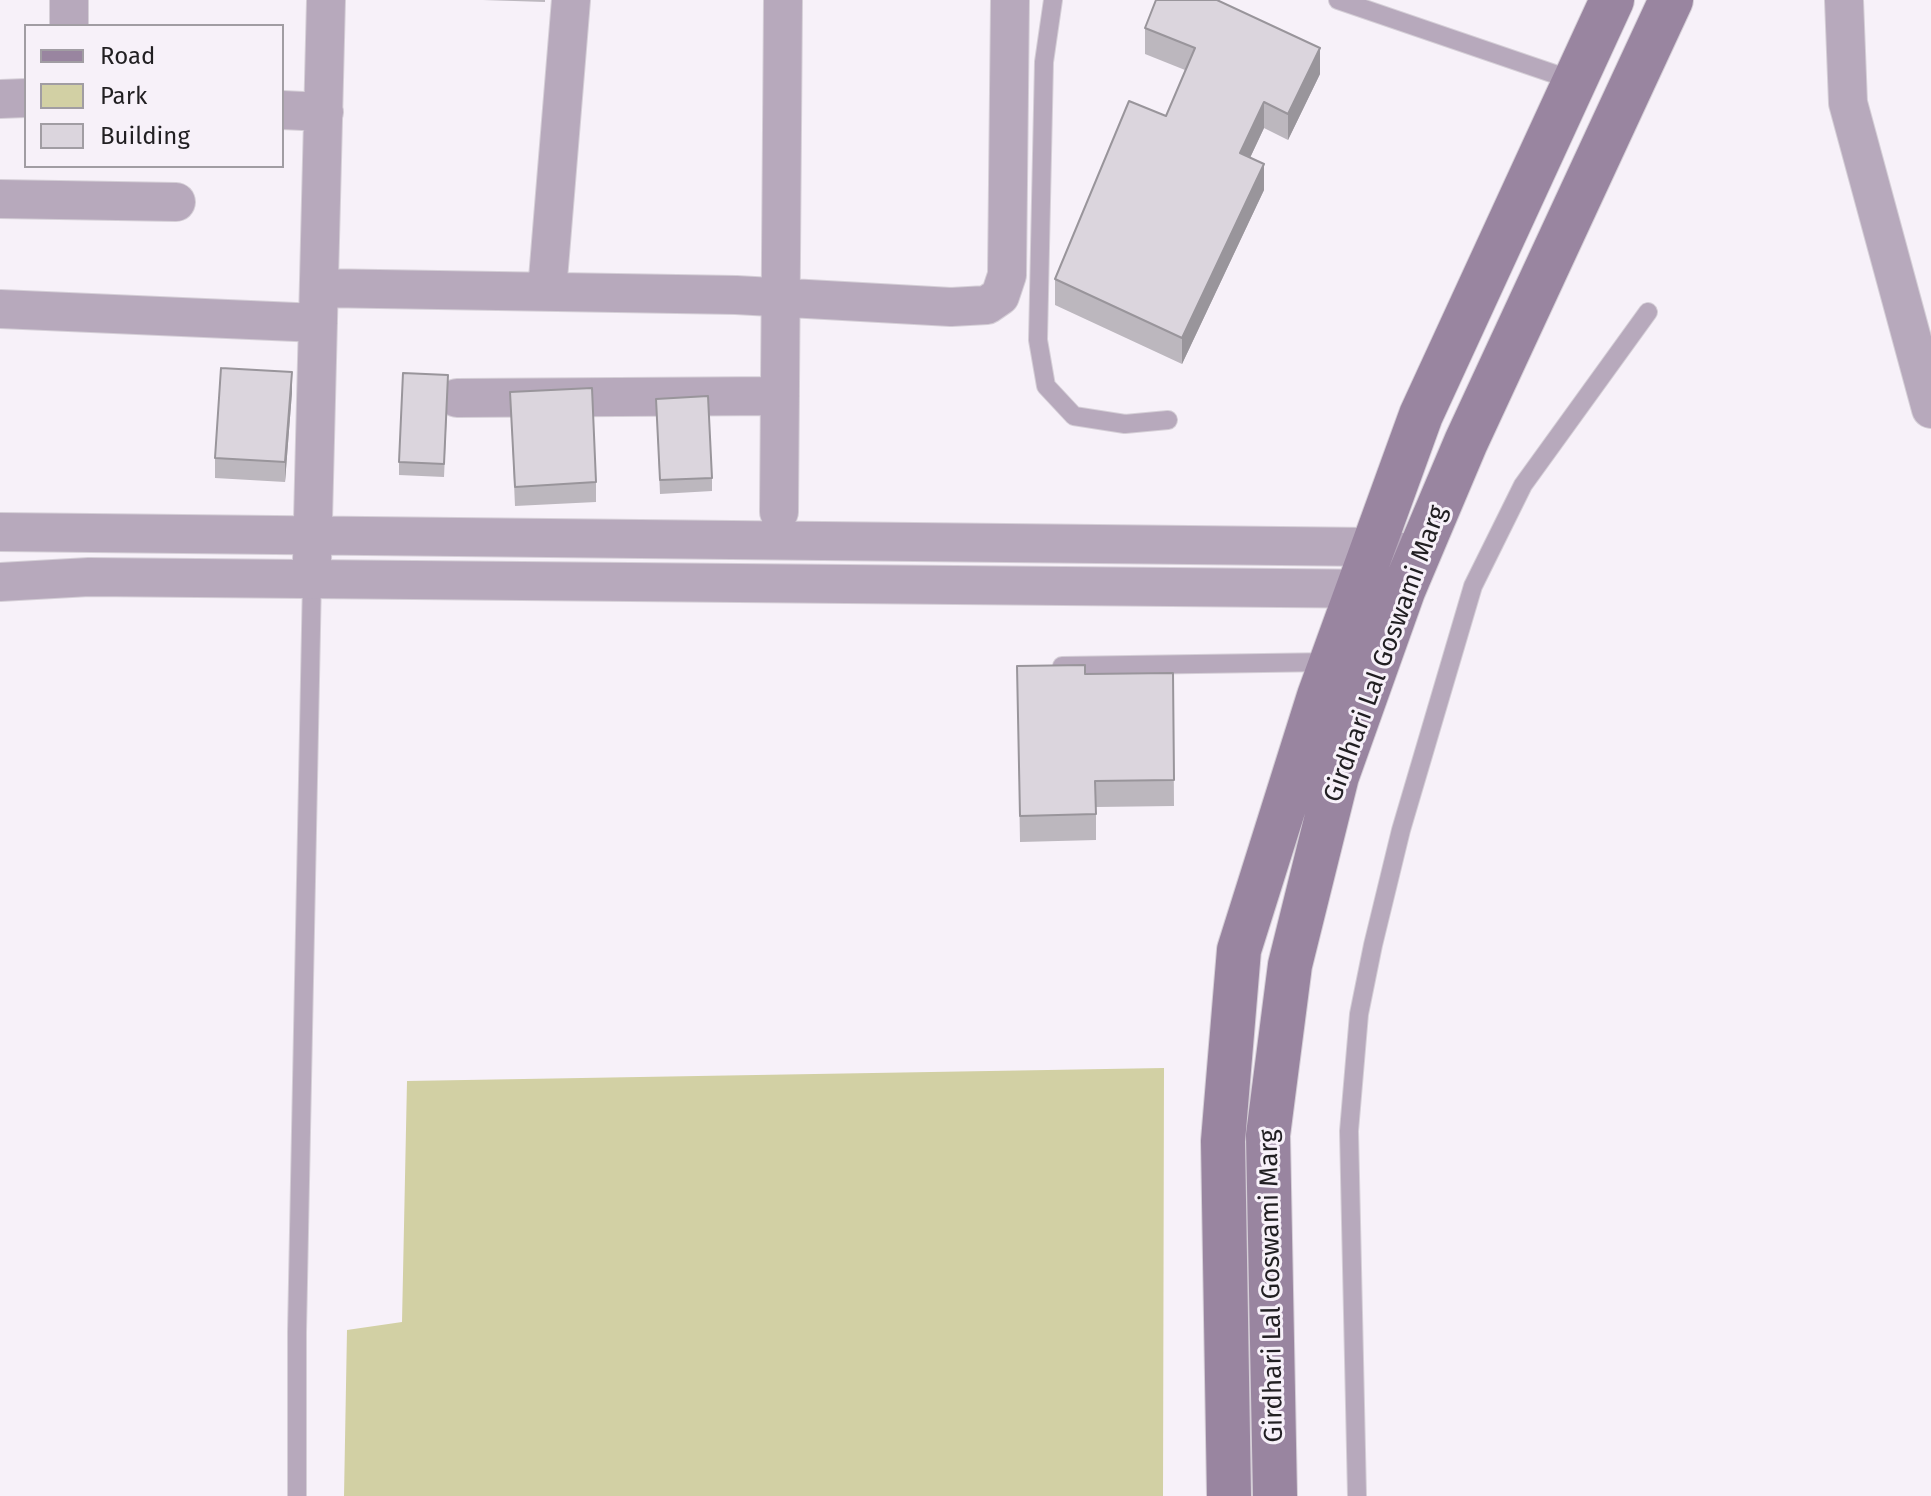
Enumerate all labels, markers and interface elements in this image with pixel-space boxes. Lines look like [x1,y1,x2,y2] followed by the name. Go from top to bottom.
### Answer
[24,24,284,168] legend
[100,42,155,70] text: Road
[100,82,147,110] text: Park
[100,122,190,150] text: Building
[1318,501,1454,807] street label: Girdhari Lal Goswami Marg
[1254,1129,1290,1443] street label: Girdhari Lal Goswami Marg

